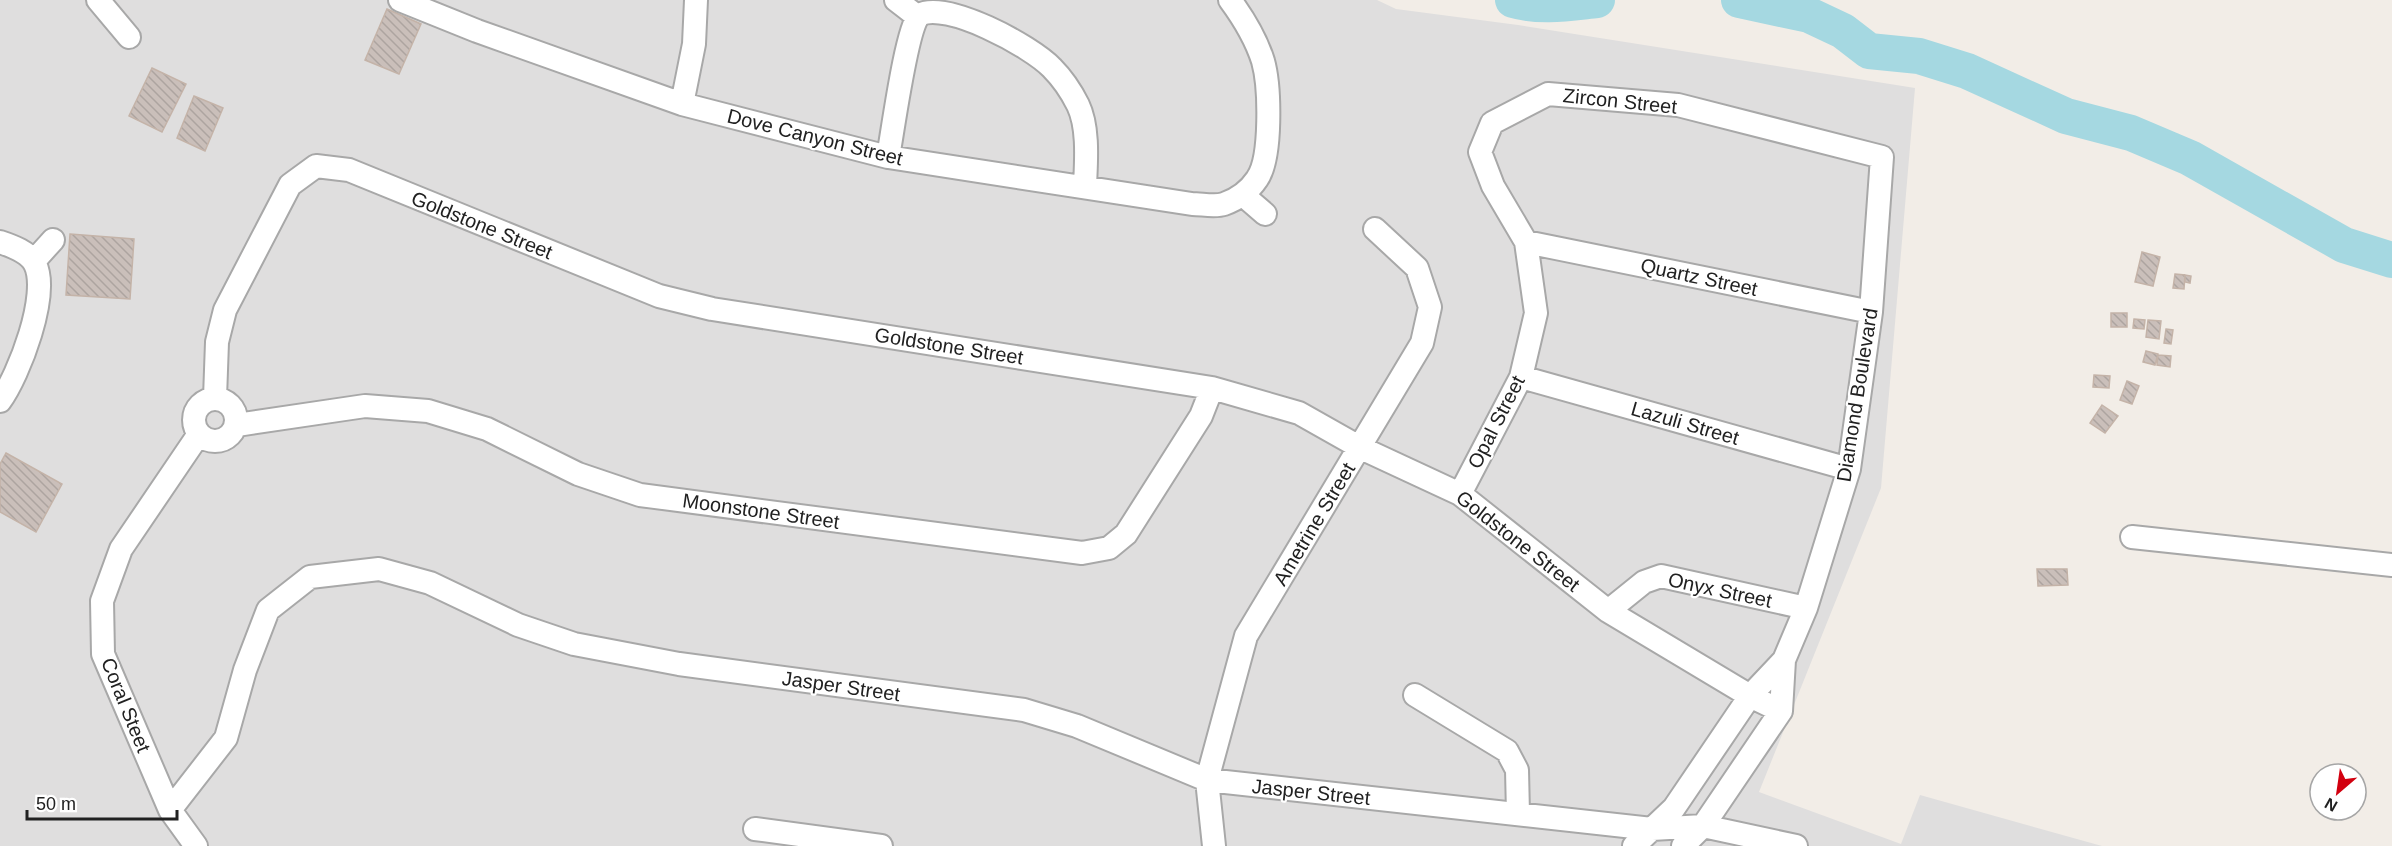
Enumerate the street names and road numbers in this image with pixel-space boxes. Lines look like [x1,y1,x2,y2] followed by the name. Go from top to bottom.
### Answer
[1562,84,1679,118] street label: Zircon Street
[725,105,905,170] street label: Dove Canyon Street
[408,187,556,263] street label: Goldstone Street
[1639,254,1760,300] street label: Quartz Street
[1832,307,1882,483] street label: Diamond Boulevard
[873,323,1025,369] street label: Goldstone Street
[1463,372,1529,472] street label: Opal Street
[1629,397,1742,449] street label: Lazuli Street
[1269,458,1359,589] street label: Ametrine Street
[1452,486,1584,596] street label: Goldstone Street
[681,489,841,533] street label: Moonstone Street
[1666,568,1774,612] street label: Onyx Street
[97,654,155,756] street label: Coral Steet
[781,667,902,705] street label: Jasper Street
[1251,775,1372,809] street label: Jasper Street

